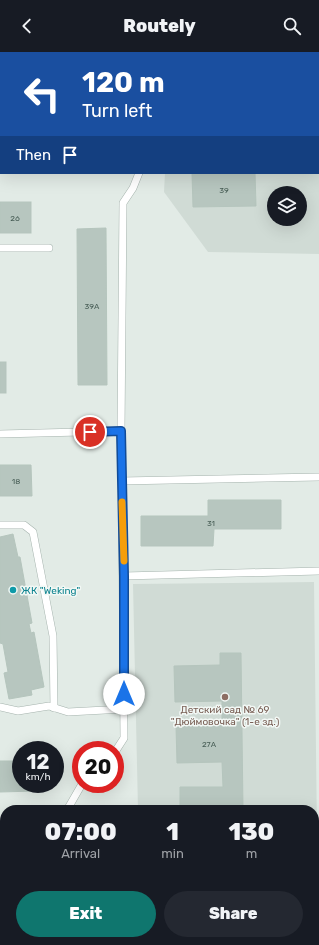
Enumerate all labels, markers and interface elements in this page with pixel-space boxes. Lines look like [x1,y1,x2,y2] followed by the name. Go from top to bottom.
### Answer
[16,15,38,37] icon: back
[123,15,196,37] text: Routely
[281,15,303,37] icon: search
[82,66,165,99] text: 120 m
[16,68,68,120] icon: left
[82,100,152,122] text: Turn left
[59,144,81,166] icon: arrive
[16,146,51,164] text: Then
[219,186,229,195] house number: 39
[267,186,307,226] map controls
[267,186,307,226] button: layers
[10,214,20,223] house number: 26
[85,302,100,311] house number: 39А
[73,415,107,449] pin
[79,421,101,443] icon: arrive
[12,477,20,486] house number: 18
[207,519,215,528] house number: 31
[8,585,18,595] marker: ЖК "Weking"
[21,585,80,597] place label: ЖК "Weking"
[103,673,145,715] position arrow
[220,692,230,702] marker: Детский сад № 69 "Дюймовочка" (1-е зд.)
[171,704,279,728] place label: Детский сад № 69 "Дюймовочка" (1-е зд.)
[202,740,217,749] house number: 27А
[72,741,124,793] speed limit sign: 20
[27,750,49,774] text: 12
[26,771,50,783] text: km/h
[45,818,117,846] text: 07:00
[166,818,179,846] text: 1
[229,818,274,846] text: 130
[61,846,100,861] text: Arrival
[161,846,184,861] text: min
[246,846,257,861] text: m
[16,891,156,937] button: Exit
[164,891,303,937] button: Share

